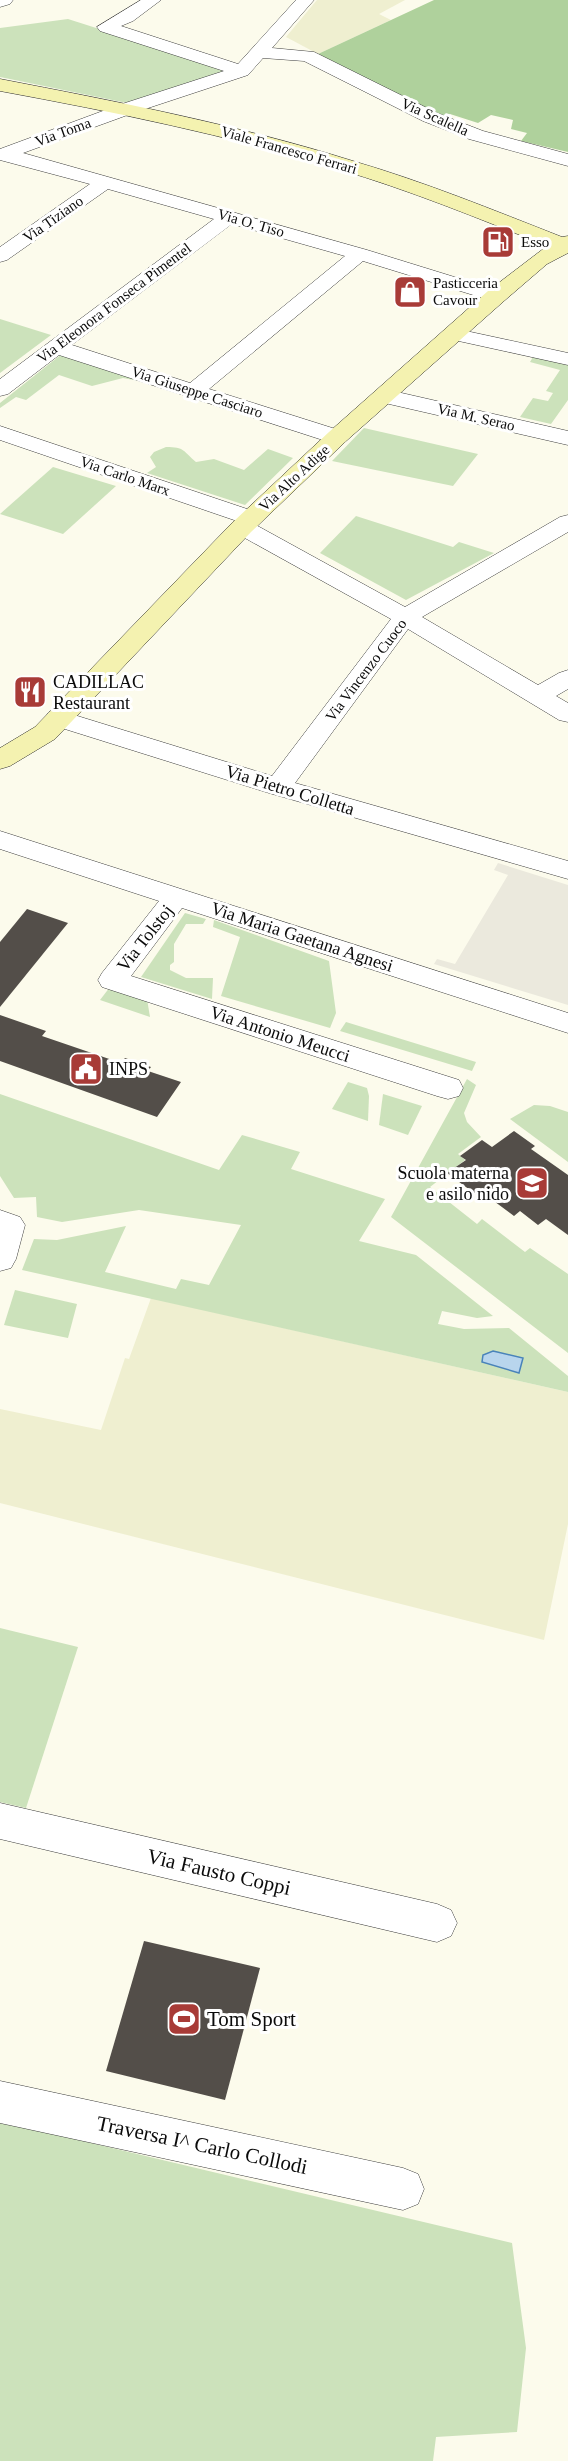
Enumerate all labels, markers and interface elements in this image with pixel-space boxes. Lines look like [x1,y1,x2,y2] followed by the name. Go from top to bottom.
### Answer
[399,95,471,139] street label: Via Scalella
[33,114,93,149] street label: Via Toma
[219,123,359,177] street label: Viale Francesco Ferrari
[20,193,86,245] street label: Via Tiziano
[216,206,286,240] street label: Via O. Tiso
[480,224,516,260] fuel station icon: Esso
[521,234,549,250] place label: Esso
[34,240,194,366] street label: Via Eleonora Fonseca Pimentel
[392,274,428,310] shop icon: Pasticceria Cavour
[433,275,498,308] place label: Pasticceria Cavour
[129,363,265,421] street label: Via Giuseppe Casciaro
[435,400,517,434] street label: Via M. Serao
[256,441,333,515] street label: Via Alto Adige
[78,453,173,499] street label: Via Carlo Marx
[322,616,410,724] street label: Via Vincenzo Cuoco
[53,672,144,713] place label: CADILLAC Restaurant
[12,674,48,710] restaurant icon: CADILLAC Restaurant
[223,761,357,819] street label: Via Pietro Colletta
[208,898,396,976] street label: Via Maria Gaetana Agnesi
[113,901,177,975] street label: Via Tolstoj
[208,1002,352,1066] street label: Via Antonio Meucci
[68,1051,104,1087] public building icon: INPS
[109,1059,148,1079] place label: INPS
[398,1163,509,1204] place label: Scuola materna e asilo nido
[514,1165,550,1201] school or university icon: Scuola materna e asilo nido
[145,1844,293,1900] street label: Via Fausto Coppi
[166,2001,202,2037] sports icon: Tom Sport
[207,2007,296,2031] place label: Tom Sport
[94,2111,310,2179] street label: Traversa I^ Carlo Collodi

